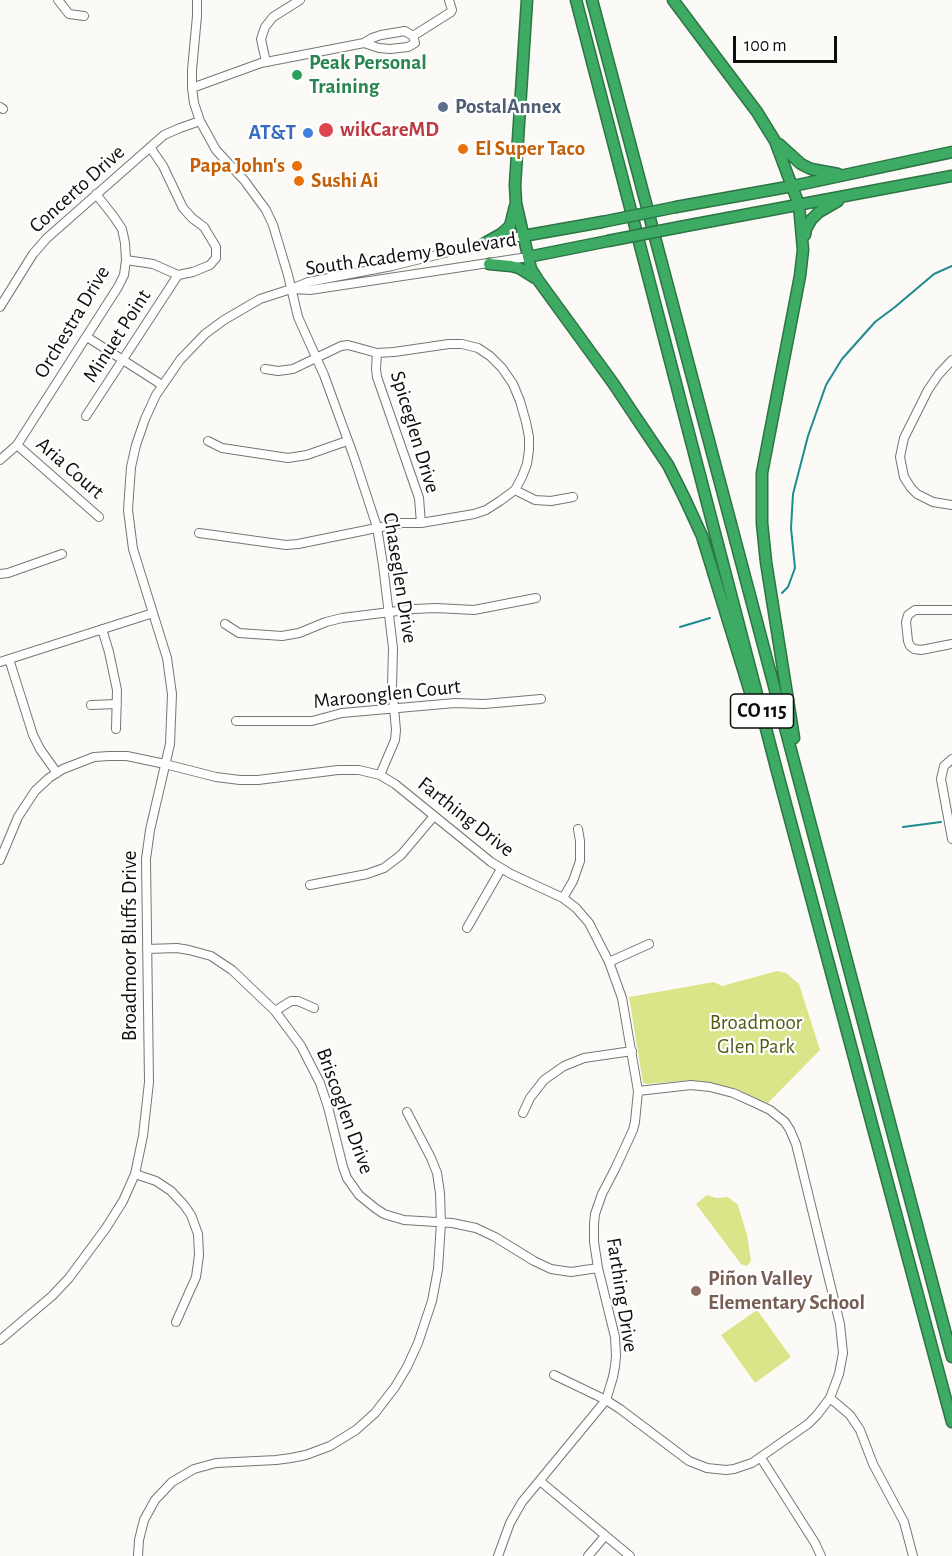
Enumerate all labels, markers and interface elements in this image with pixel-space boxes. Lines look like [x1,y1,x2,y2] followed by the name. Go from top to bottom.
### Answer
[736,24,840,62] scale bar
[744,37,787,55] text: 100 m
[309,50,427,100] place label: Peak Personal Training
[290,68,304,82] marker: Peak Personal Training
[455,94,561,120] place label: PostalAnnex
[436,100,450,114] marker: PostalAnnex
[340,117,439,143] place label: wikCareMD
[248,120,296,146] place label: AT&T
[317,121,335,139] marker: wikCareMD
[301,126,315,140] marker: AT&T
[475,136,585,162] place label: El Super Taco
[24,140,130,238] street label: Concerto Drive
[456,142,470,156] marker: El Super Taco
[189,153,285,179] place label: Papa John's
[290,159,304,173] marker: Papa John's
[311,168,378,194] place label: Sushi Ai
[292,174,306,188] marker: Sushi Ai
[304,227,518,281] street label: South Academy Boulevard
[29,261,115,383] street label: Orchestra Drive
[78,285,156,387] street label: Minuet Point
[384,368,446,496] street label: Spiceglen Drive
[31,432,109,504] street label: Aria Court
[377,511,423,645] street label: Chaseglen Drive
[312,674,462,714] street label: Maroonglen Court
[730,694,794,728] road number: CO 115
[413,771,519,863] street label: Farthing Drive
[117,851,143,1041] street label: Broadmoor Bluffs Drive
[710,1010,802,1060] park label: Broadmoor Glen Park
[311,1045,379,1177] street label: Briscoglen Drive
[601,1236,643,1354] street label: Farthing Drive
[708,1266,865,1316] place label: Piñon Valley Elementary School
[689,1284,703,1298] marker: Piñon Valley Elementary School

